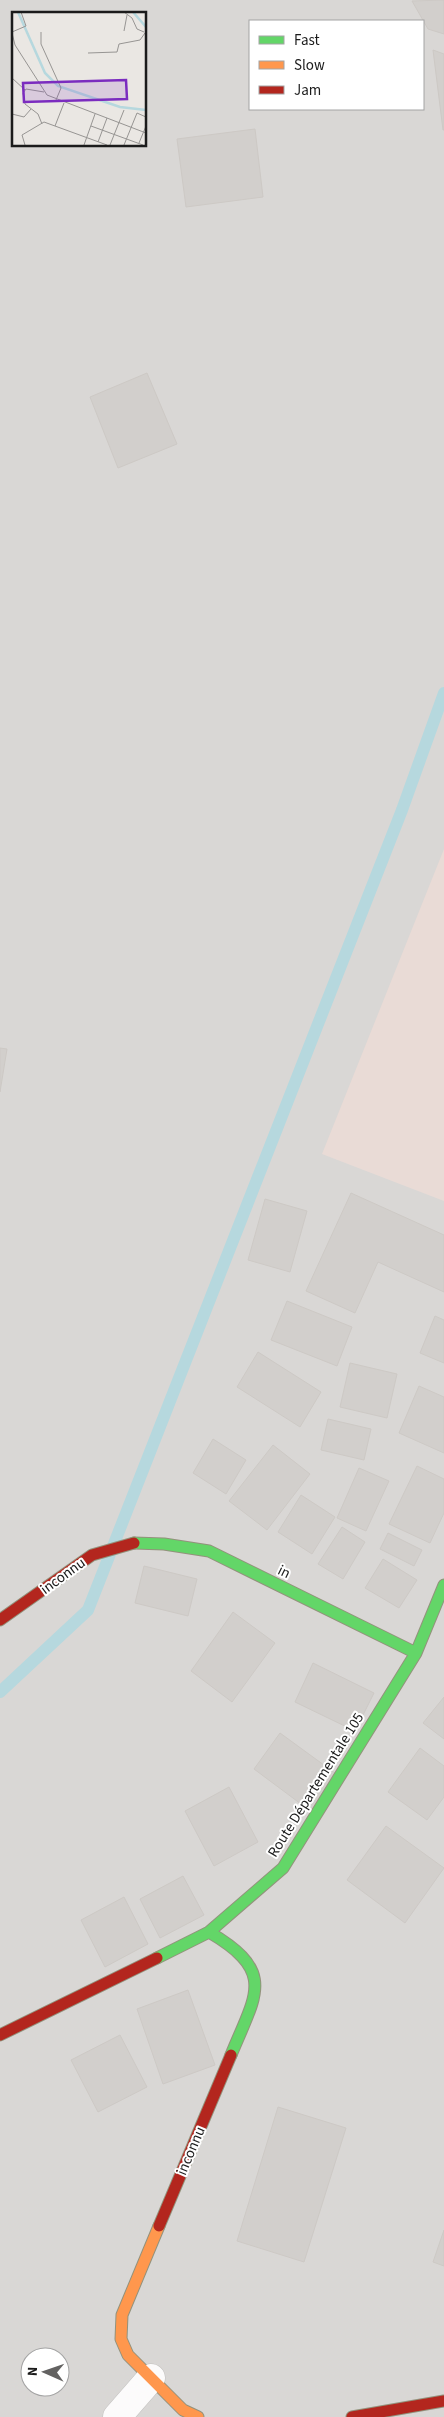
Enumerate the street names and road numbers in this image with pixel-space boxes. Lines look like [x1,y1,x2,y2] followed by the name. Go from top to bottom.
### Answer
[36,1552,90,1600] street label: inconnu
[274,1560,294,1584] street label: in
[263,1709,369,1861] street label: Route Départementale 105
[171,2123,211,2179] street label: inconnu

